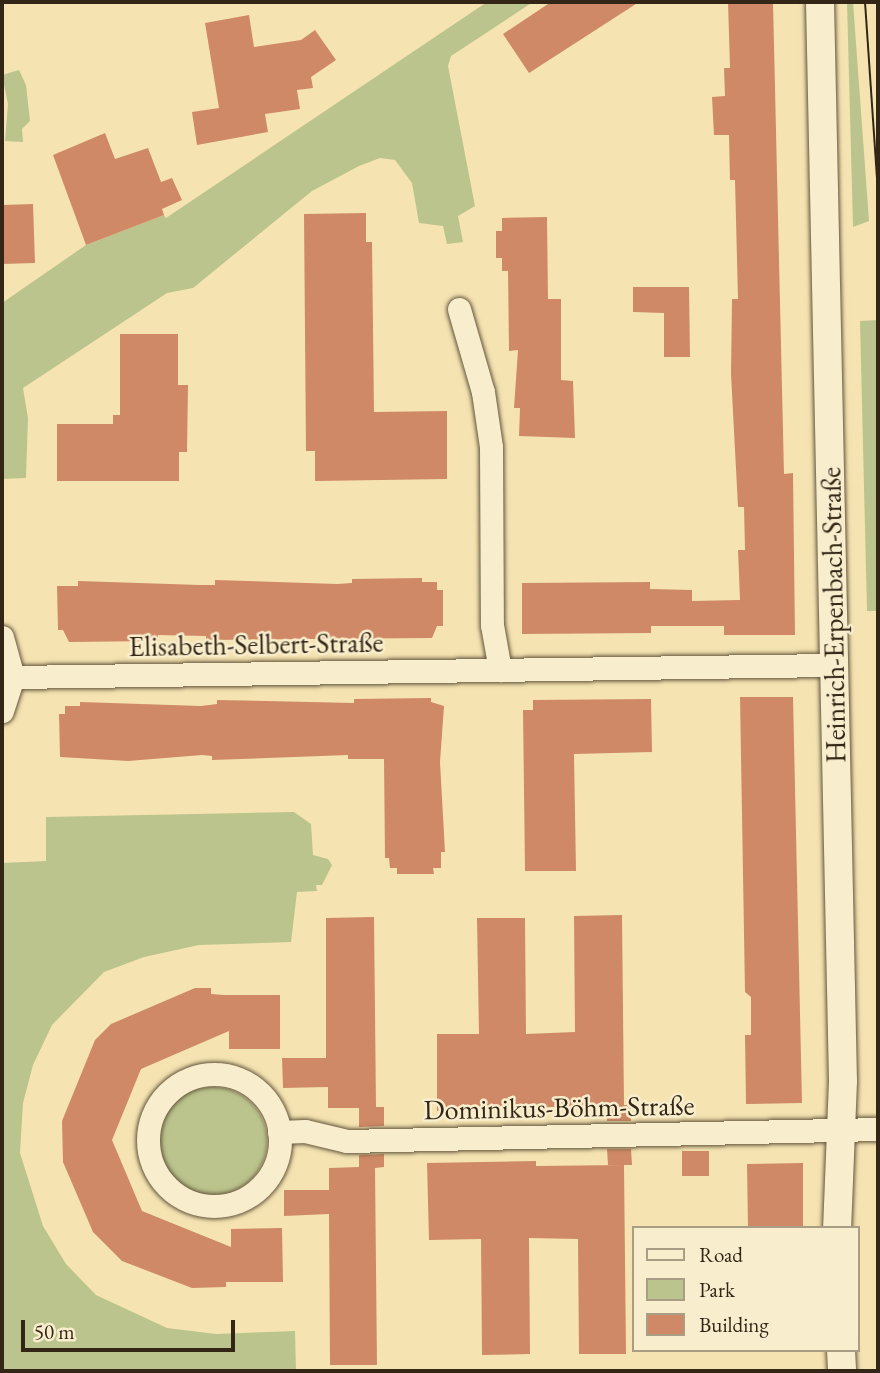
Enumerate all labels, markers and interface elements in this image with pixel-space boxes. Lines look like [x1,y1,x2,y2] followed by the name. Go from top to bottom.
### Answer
[814,467,852,763] street label: Heinrich-Erpenbach-Straße
[128,625,384,663] street label: Elisabeth-Selbert-Straße
[423,1088,695,1126] street label: Dominikus-Böhm-Straße
[632,1226,859,1352] legend
[699,1241,743,1268] text: Road
[699,1276,735,1303] text: Park
[24,1306,238,1350] scale bar
[699,1311,769,1338] text: Building
[34,1318,75,1345] text: 50 m

